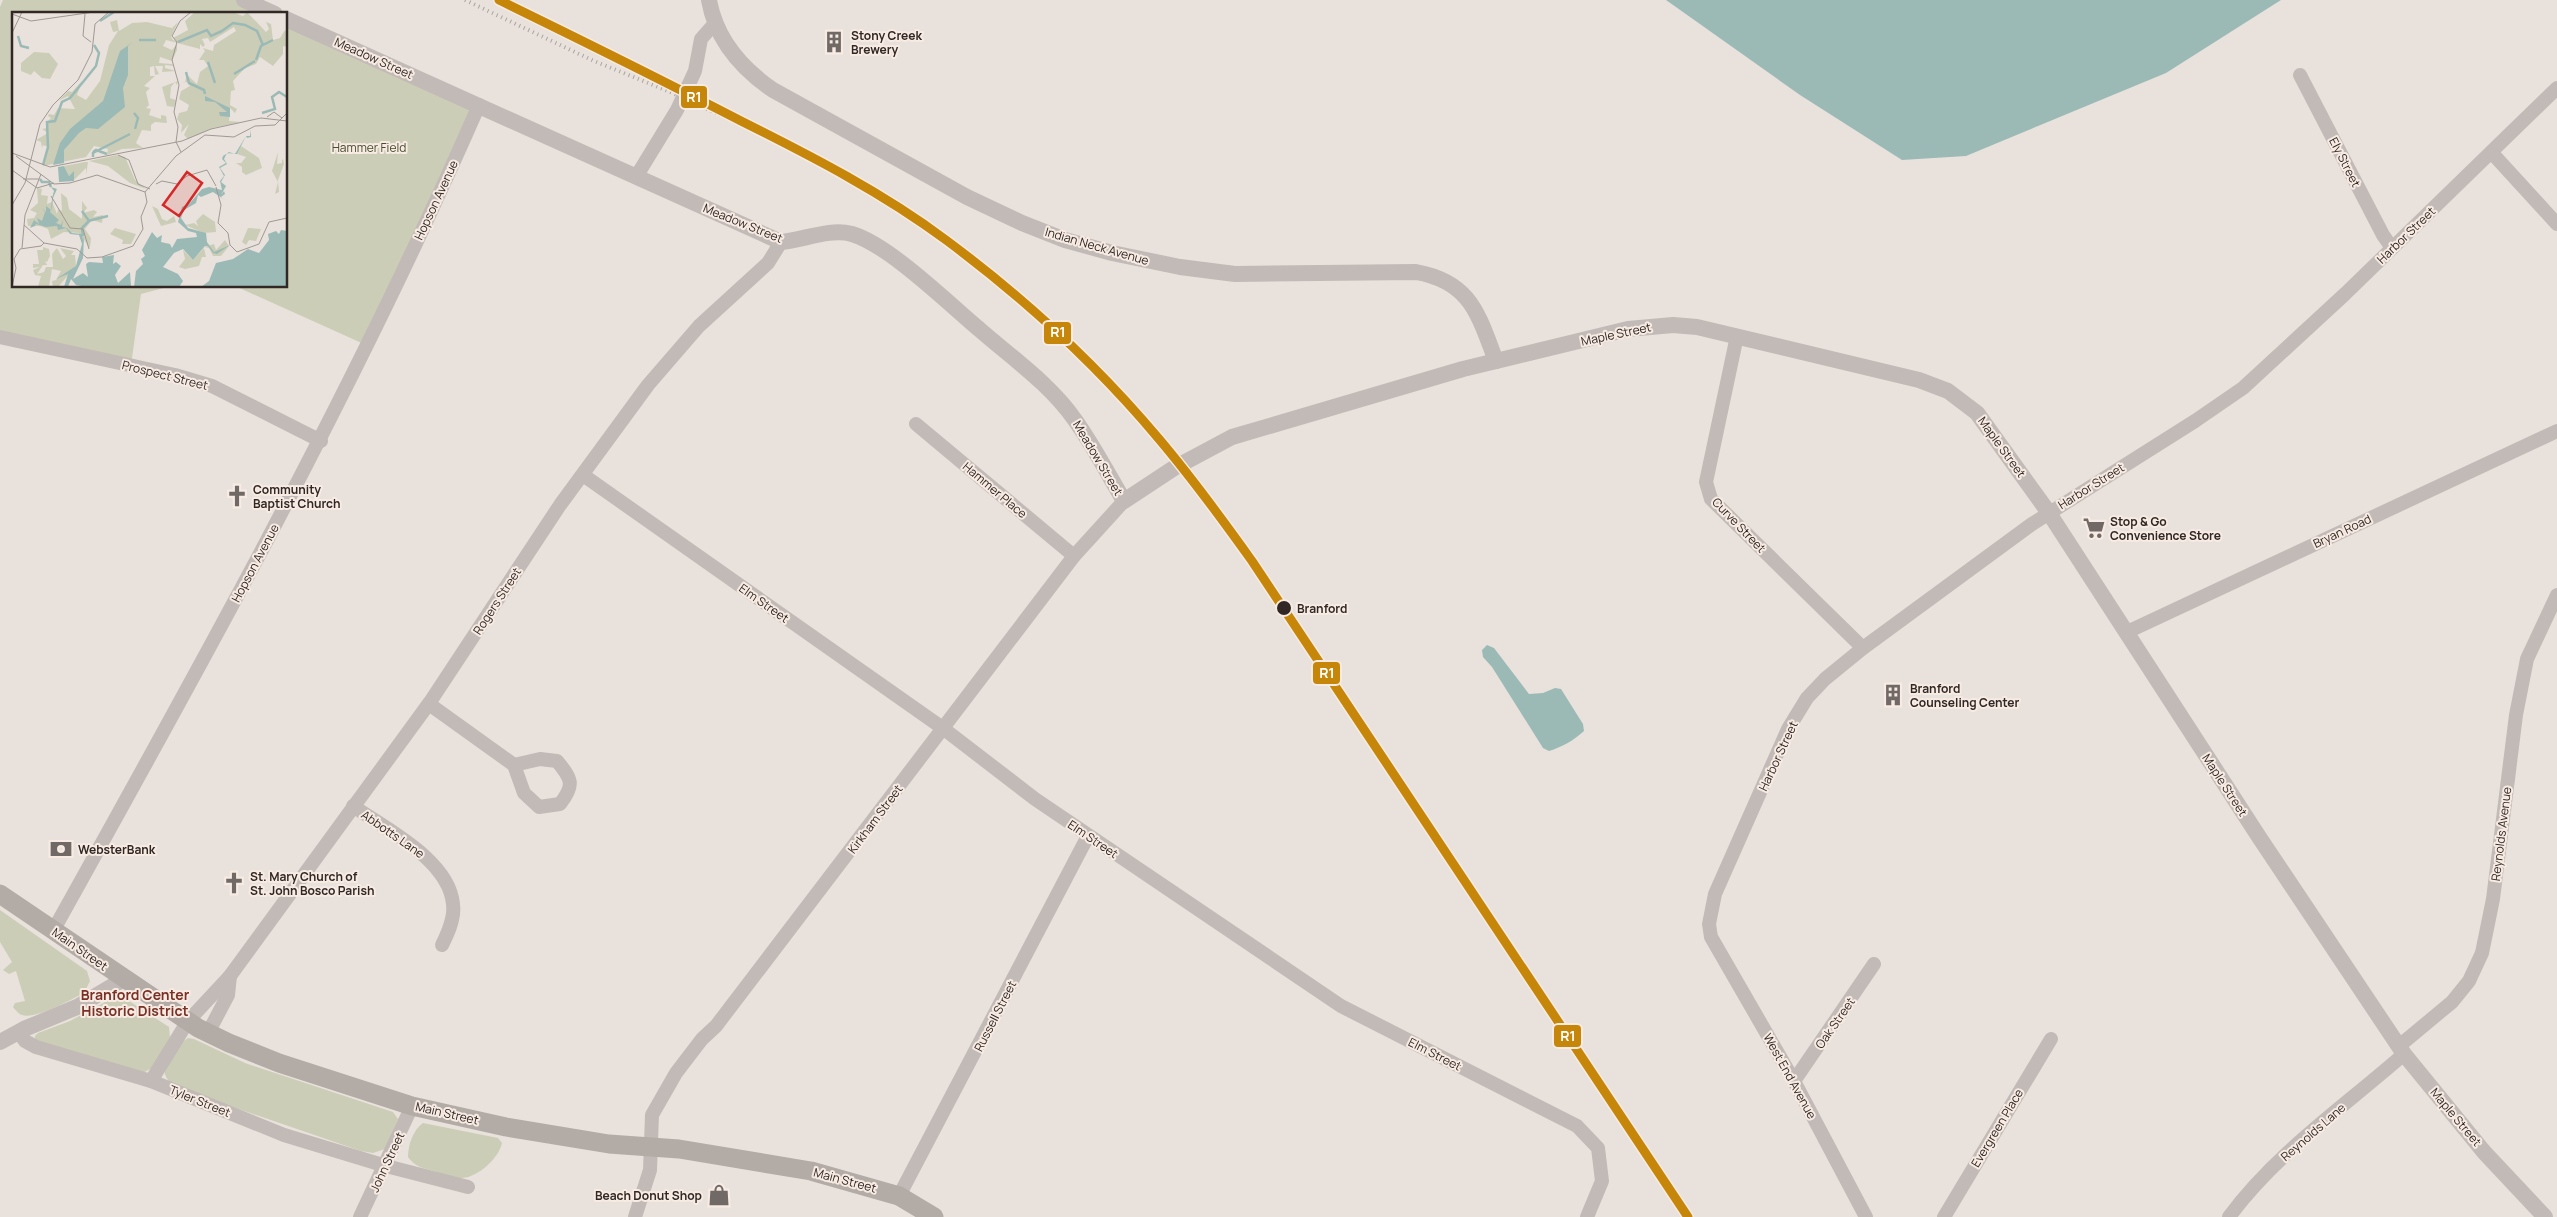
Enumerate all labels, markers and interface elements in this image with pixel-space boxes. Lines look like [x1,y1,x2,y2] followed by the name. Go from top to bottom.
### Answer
[12,12,288,288] inset map
[851,27,923,58] place label: Stony Creek Brewery
[821,29,847,55] building icon: Stony Creek Brewery
[332,33,416,83] street label: Meadow Street
[680,85,708,109] line badge: R1
[686,87,702,106] text: R1
[2325,134,2365,190] street label: Ely Street
[332,139,406,156] park label: Hammer Field
[410,157,462,243] street label: Hopson Avenue
[701,199,786,247] street label: Meadow Street
[2373,203,2439,267] street label: Harbor Street
[1043,223,1151,269] street label: Indian Neck Avenue
[1579,318,1653,350] street label: Maple Street
[1043,321,1072,345] line badge: R1
[1050,322,1066,341] text: R1
[120,356,210,394] street label: Prospect Street
[1974,413,2030,481] street label: Maple Street
[1069,417,1127,499] street label: Meadow Street
[959,458,1031,522] street label: Hammer Place
[2055,459,2128,513] street label: Harbor Street
[253,481,341,512] place label: Community Baptist Church
[224,483,250,509] church icon: Community Baptist Church
[1708,494,1770,556] street label: Curve Street
[2310,510,2374,552] street label: Bryan Road
[2110,513,2221,544] place label: Stop & Go Convenience Store
[2081,515,2107,541] supermarket icon: Stop & Go Convenience Store
[227,521,283,605] street label: Hopson Avenue
[469,564,525,638] street label: Rogers Street
[736,580,793,627] street label: Elm Street
[1275,599,1293,617] marker: Branford
[1297,600,1347,617] place label: Branford
[1312,661,1341,685] line badge: R1
[1319,663,1335,682] text: R1
[1910,680,2020,711] place label: Branford Counseling Center
[1880,682,1906,708] building icon: Branford Counseling Center
[1754,718,1802,794] street label: Harbor Street
[2198,750,2252,820] street label: Maple Street
[844,781,907,857] street label: Kirkham Street
[2487,786,2515,882] street label: Reynolds Avenue
[358,806,428,862] street label: Abbotts Lane
[1064,816,1122,862] street label: Elm Street
[48,836,74,862] bank icon: WebsterBank
[78,841,156,858] place label: WebsterBank
[250,868,374,899] place label: St. Mary Church of St. John Bosco Parish
[221,870,247,896] church icon: St. Mary Church of St. John Bosco Parish
[49,924,111,975] street label: Main Street
[970,977,1020,1054] street label: Russell Street
[81,985,190,1020] district label: Branford Center Historic District
[1811,994,1859,1052] street label: Oak Street
[1553,1024,1582,1048] line badge: R1
[1560,1026,1576,1045] text: R1
[1759,1030,1821,1122] street label: West End Avenue
[1406,1033,1465,1075] street label: Elm Street
[167,1081,233,1121] street label: Tyler Street
[2427,1084,2486,1150] street label: Maple Street
[1967,1086,2027,1170] street label: Evergreen Place
[414,1097,480,1129] street label: Main Street
[2277,1099,2349,1165] street label: Reynolds Lane
[366,1129,408,1195] street label: John Street
[812,1163,878,1197] street label: Main Street
[706,1182,732,1208] shop icon: Beach Donut Shop
[595,1187,702,1204] place label: Beach Donut Shop

